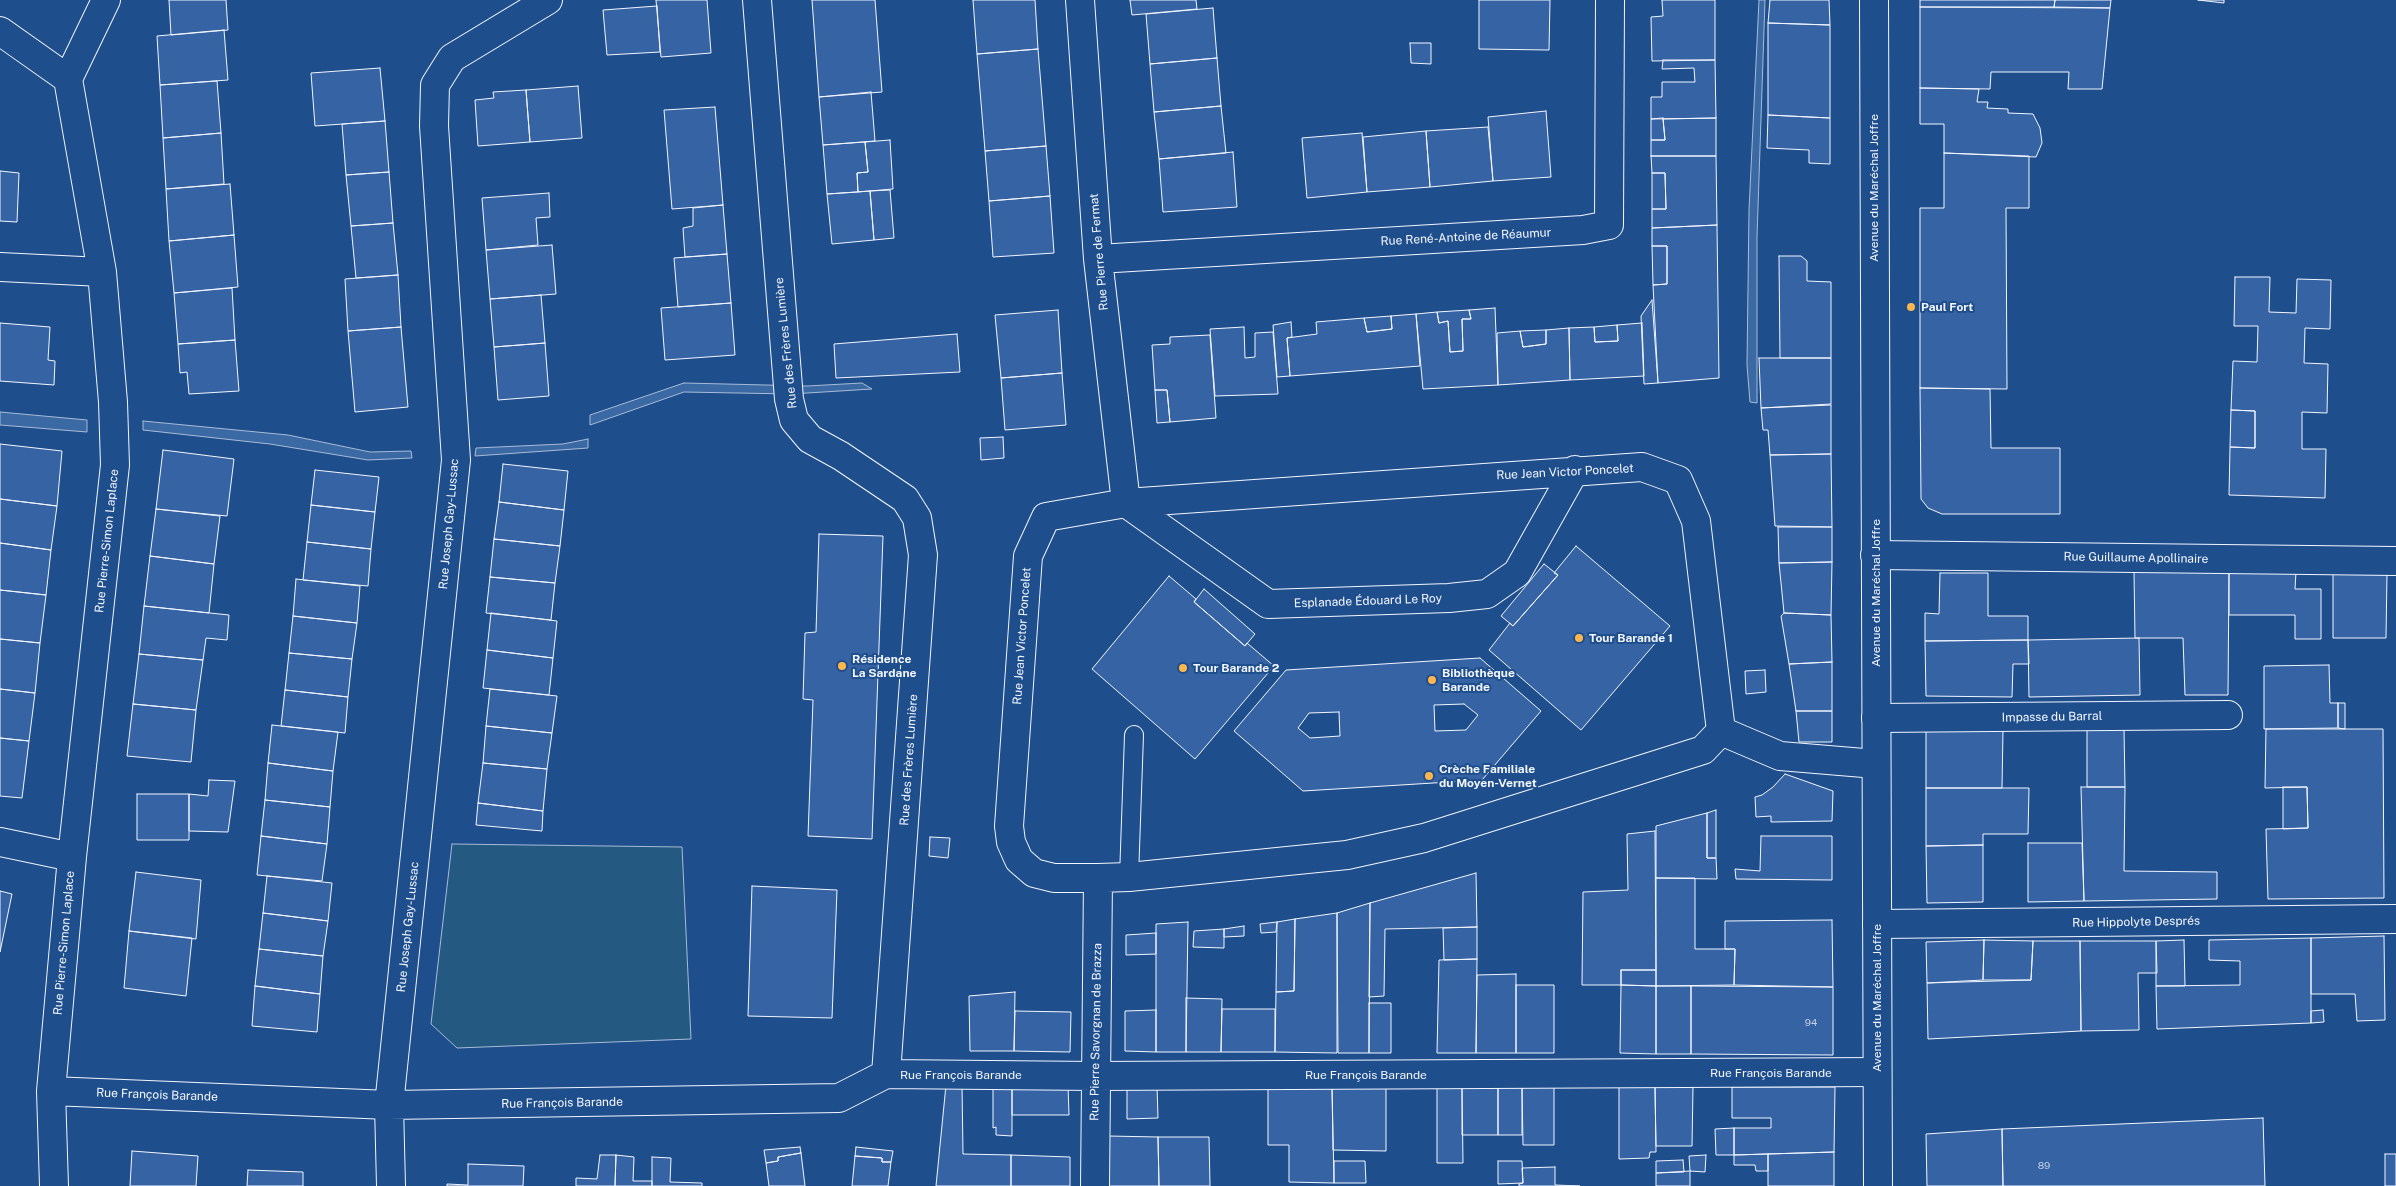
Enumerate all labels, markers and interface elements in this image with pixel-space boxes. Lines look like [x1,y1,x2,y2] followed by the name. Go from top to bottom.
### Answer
[1867,114,1881,262] street label: Avenue du Maréchal Joffre
[1087,193,1111,311] street label: Rue Pierre de Fermat
[1380,225,1552,249] street label: Rue René-Antoine de Réaumur
[772,277,800,409] street label: Rue des Frères Lumière
[1921,300,1973,314] place label: Paul Fort
[1905,301,1917,313] marker: Paul Fort
[436,458,462,590] street label: Rue Joseph Gay-Lussac
[1496,461,1634,483] street label: Rue Jean Victor Poncelet
[92,468,122,614] street label: Rue Pierre-Simon Laplace
[1869,519,1883,667] street label: Avenue du Maréchal Joffre
[2063,550,2209,566] street label: Rue Guillaume Apollinaire
[1010,567,1034,705] street label: Rue Jean Victor Poncelet
[1294,591,1442,611] street label: Esplanade Édouard Le Roy
[1589,631,1673,645] place label: Tour Barande 1
[1573,632,1585,644] marker: Tour Barande 1
[852,652,916,680] place label: Résidence La Sardane
[836,660,848,672] marker: Résidence La Sardane
[1193,661,1279,675] place label: Tour Barande 2
[1177,662,1189,674] marker: Tour Barande 2
[1442,666,1515,694] place label: Bibliothèque Barande
[1426,674,1438,686] marker: Bibliothèque Barande
[897,694,921,826] street label: Rue des Frères Lumière
[2002,709,2102,725] street label: Impasse du Barral
[1439,762,1537,790] place label: Crèche Familiale du Moyen-Vernet
[1423,770,1435,782] marker: Crèche Familiale du Moyen-Vernet
[394,861,422,993] street label: Rue Joseph Gay-Lussac
[51,870,77,1016] street label: Rue Pierre-Simon Laplace
[2072,914,2200,930] street label: Rue Hippolyte Després
[1870,924,1884,1072] street label: Avenue du Maréchal Joffre
[1087,943,1105,1121] street label: Rue Pierre Savorgnan de Brazza
[1805,1017,1817,1029] house number: 94
[1710,1066,1832,1080] street label: Rue François Barande
[900,1068,1022,1082] street label: Rue François Barande
[1305,1068,1427,1082] street label: Rue François Barande
[96,1086,218,1104] street label: Rue François Barande
[501,1095,623,1111] street label: Rue François Barande
[2038,1160,2050,1172] house number: 89

